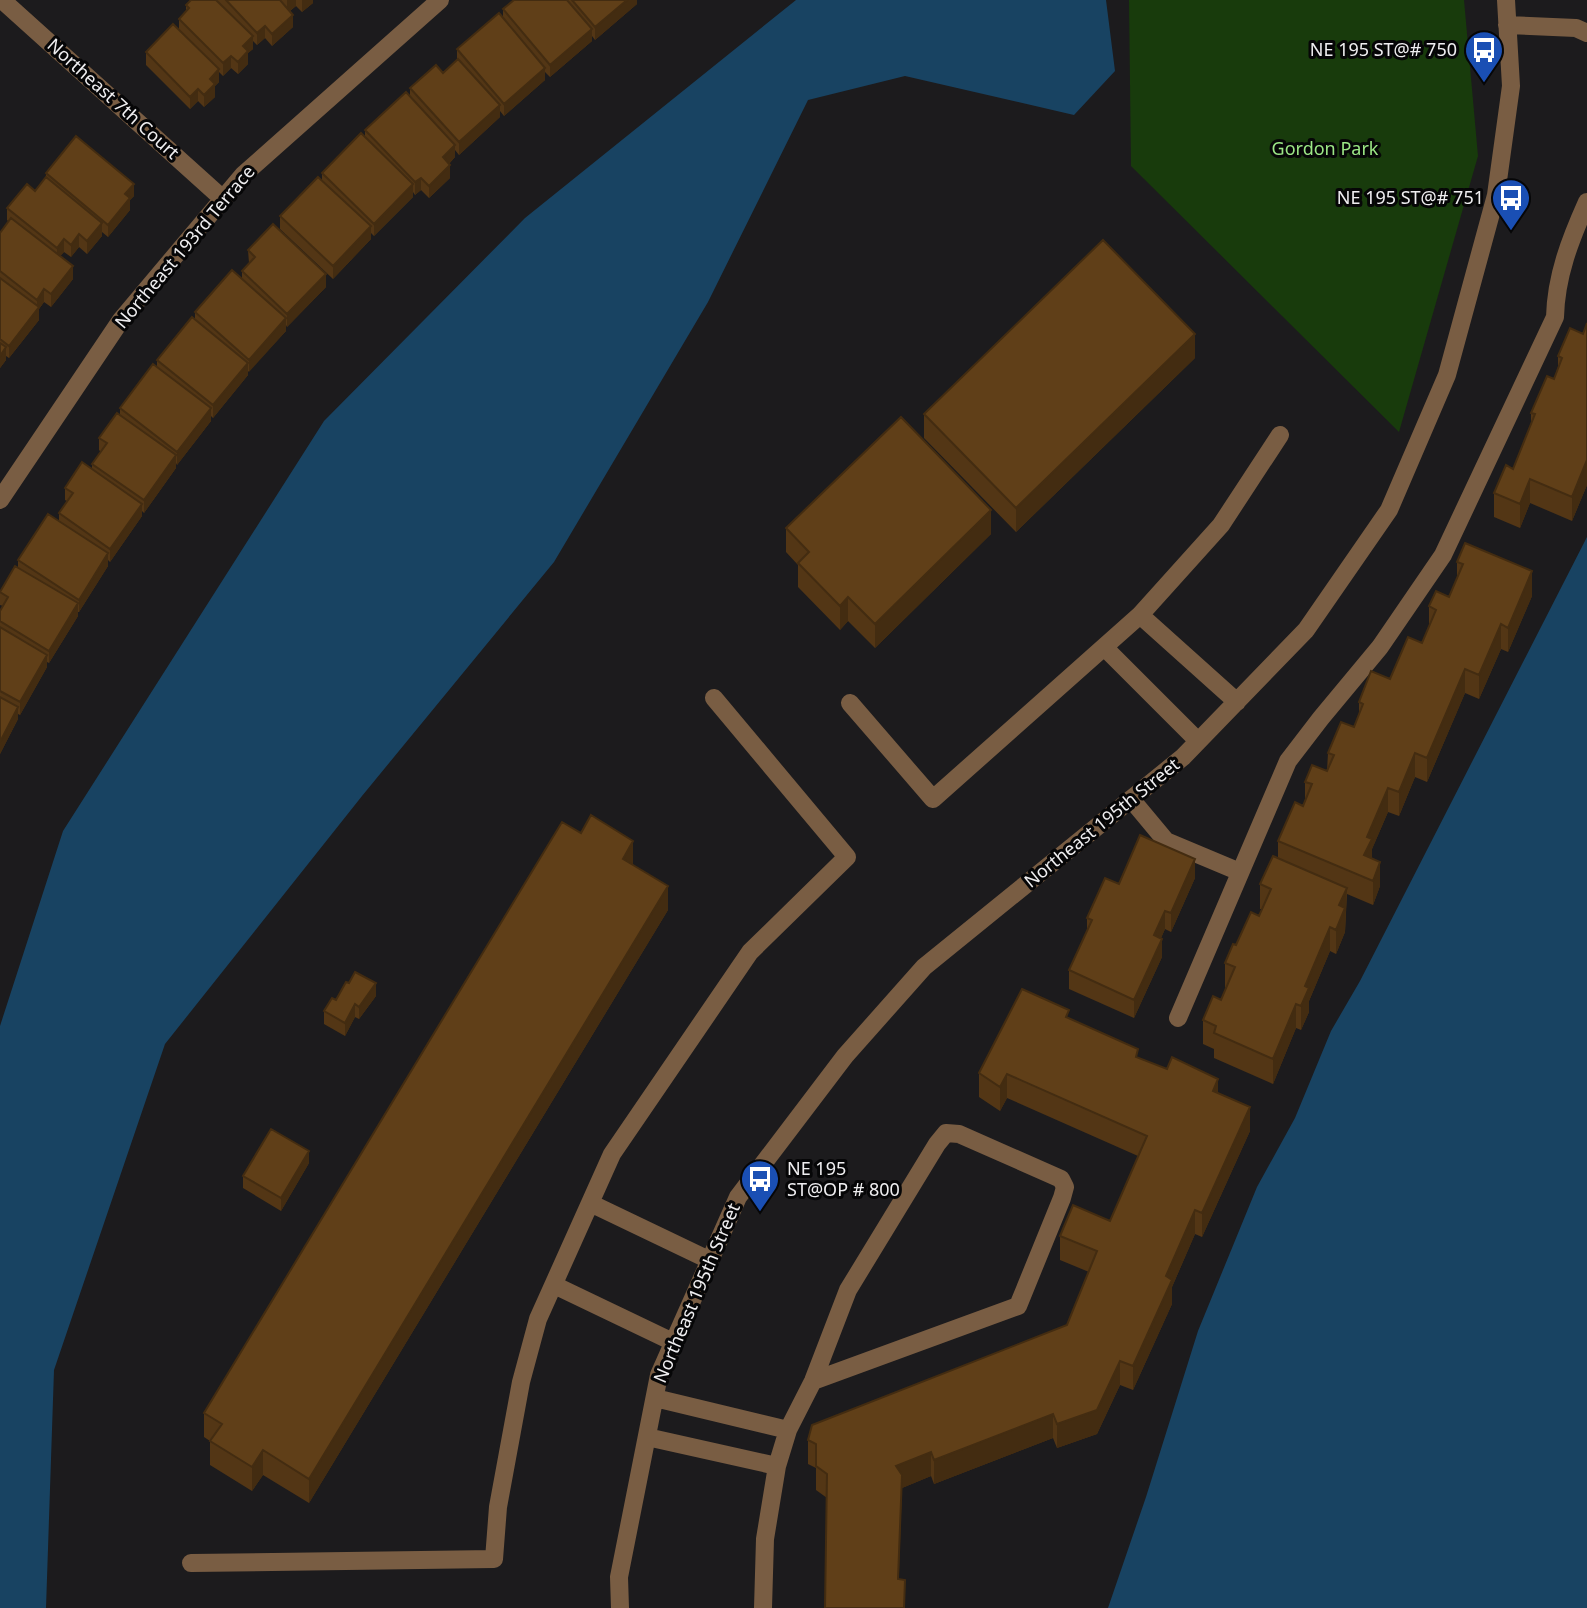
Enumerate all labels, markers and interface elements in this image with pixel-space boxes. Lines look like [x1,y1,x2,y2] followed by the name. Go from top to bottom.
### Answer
[1463,29,1505,84] bus stop icon: NE 195 ST@# 750
[43,33,185,164] street label: Northeast 7th Court
[1310,37,1457,61] place label: NE 195 ST@# 750
[1272,136,1379,160] park label: Gordon Park
[109,160,260,333] street label: Northeast 193rd Terrace
[1490,177,1532,232] bus stop icon: NE 195 ST@# 751
[1337,185,1484,209] place label: NE 195 ST@# 751
[1019,752,1184,892] street label: Northeast 195th Street
[787,1156,900,1201] place label: NE 195 ST@OP # 800
[739,1158,781,1213] bus stop icon: NE 195 ST@OP # 800
[647,1199,745,1386] street label: Northeast 195th Street

